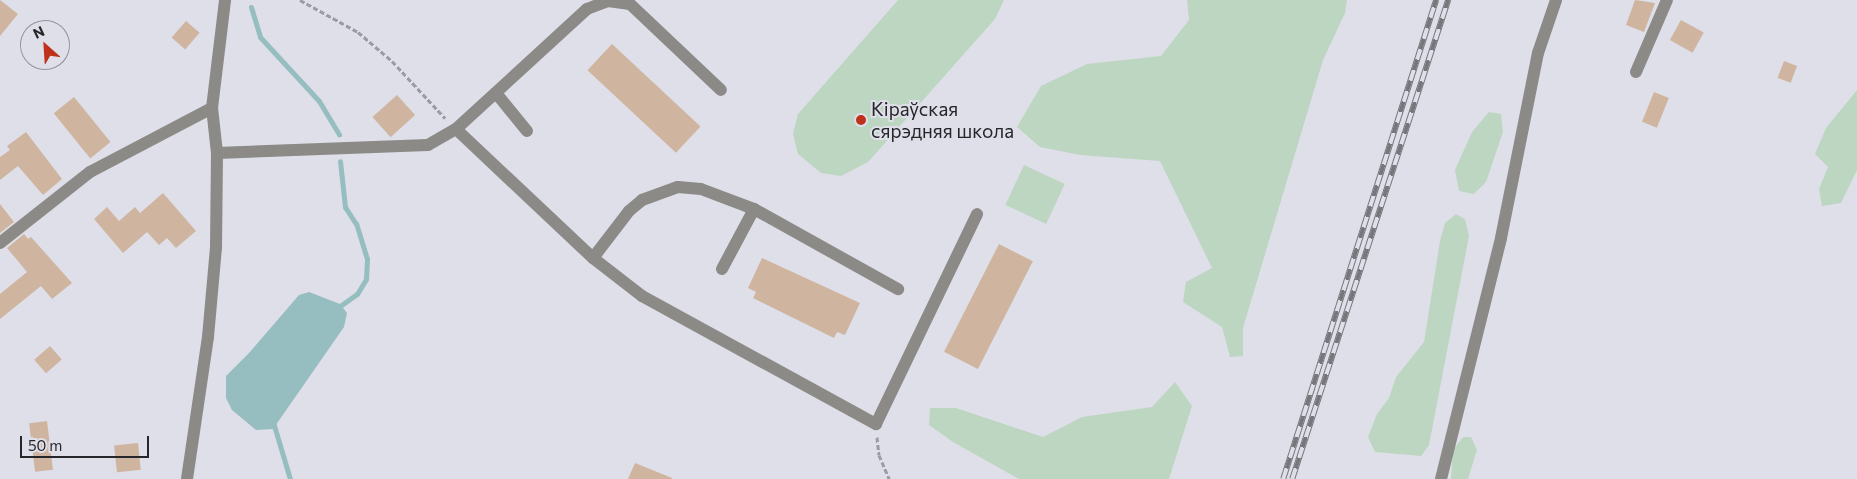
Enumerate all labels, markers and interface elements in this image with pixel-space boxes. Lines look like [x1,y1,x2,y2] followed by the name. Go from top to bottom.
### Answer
[20,20,70,70] north arrow
[30,22,47,42] text: N
[871,98,1014,142] place label: Кіраўская сярэдняя школа
[855,114,867,126] marker: Кіраўская сярэдняя школа
[22,426,151,458] scale bar
[28,436,62,454] text: 50 m

